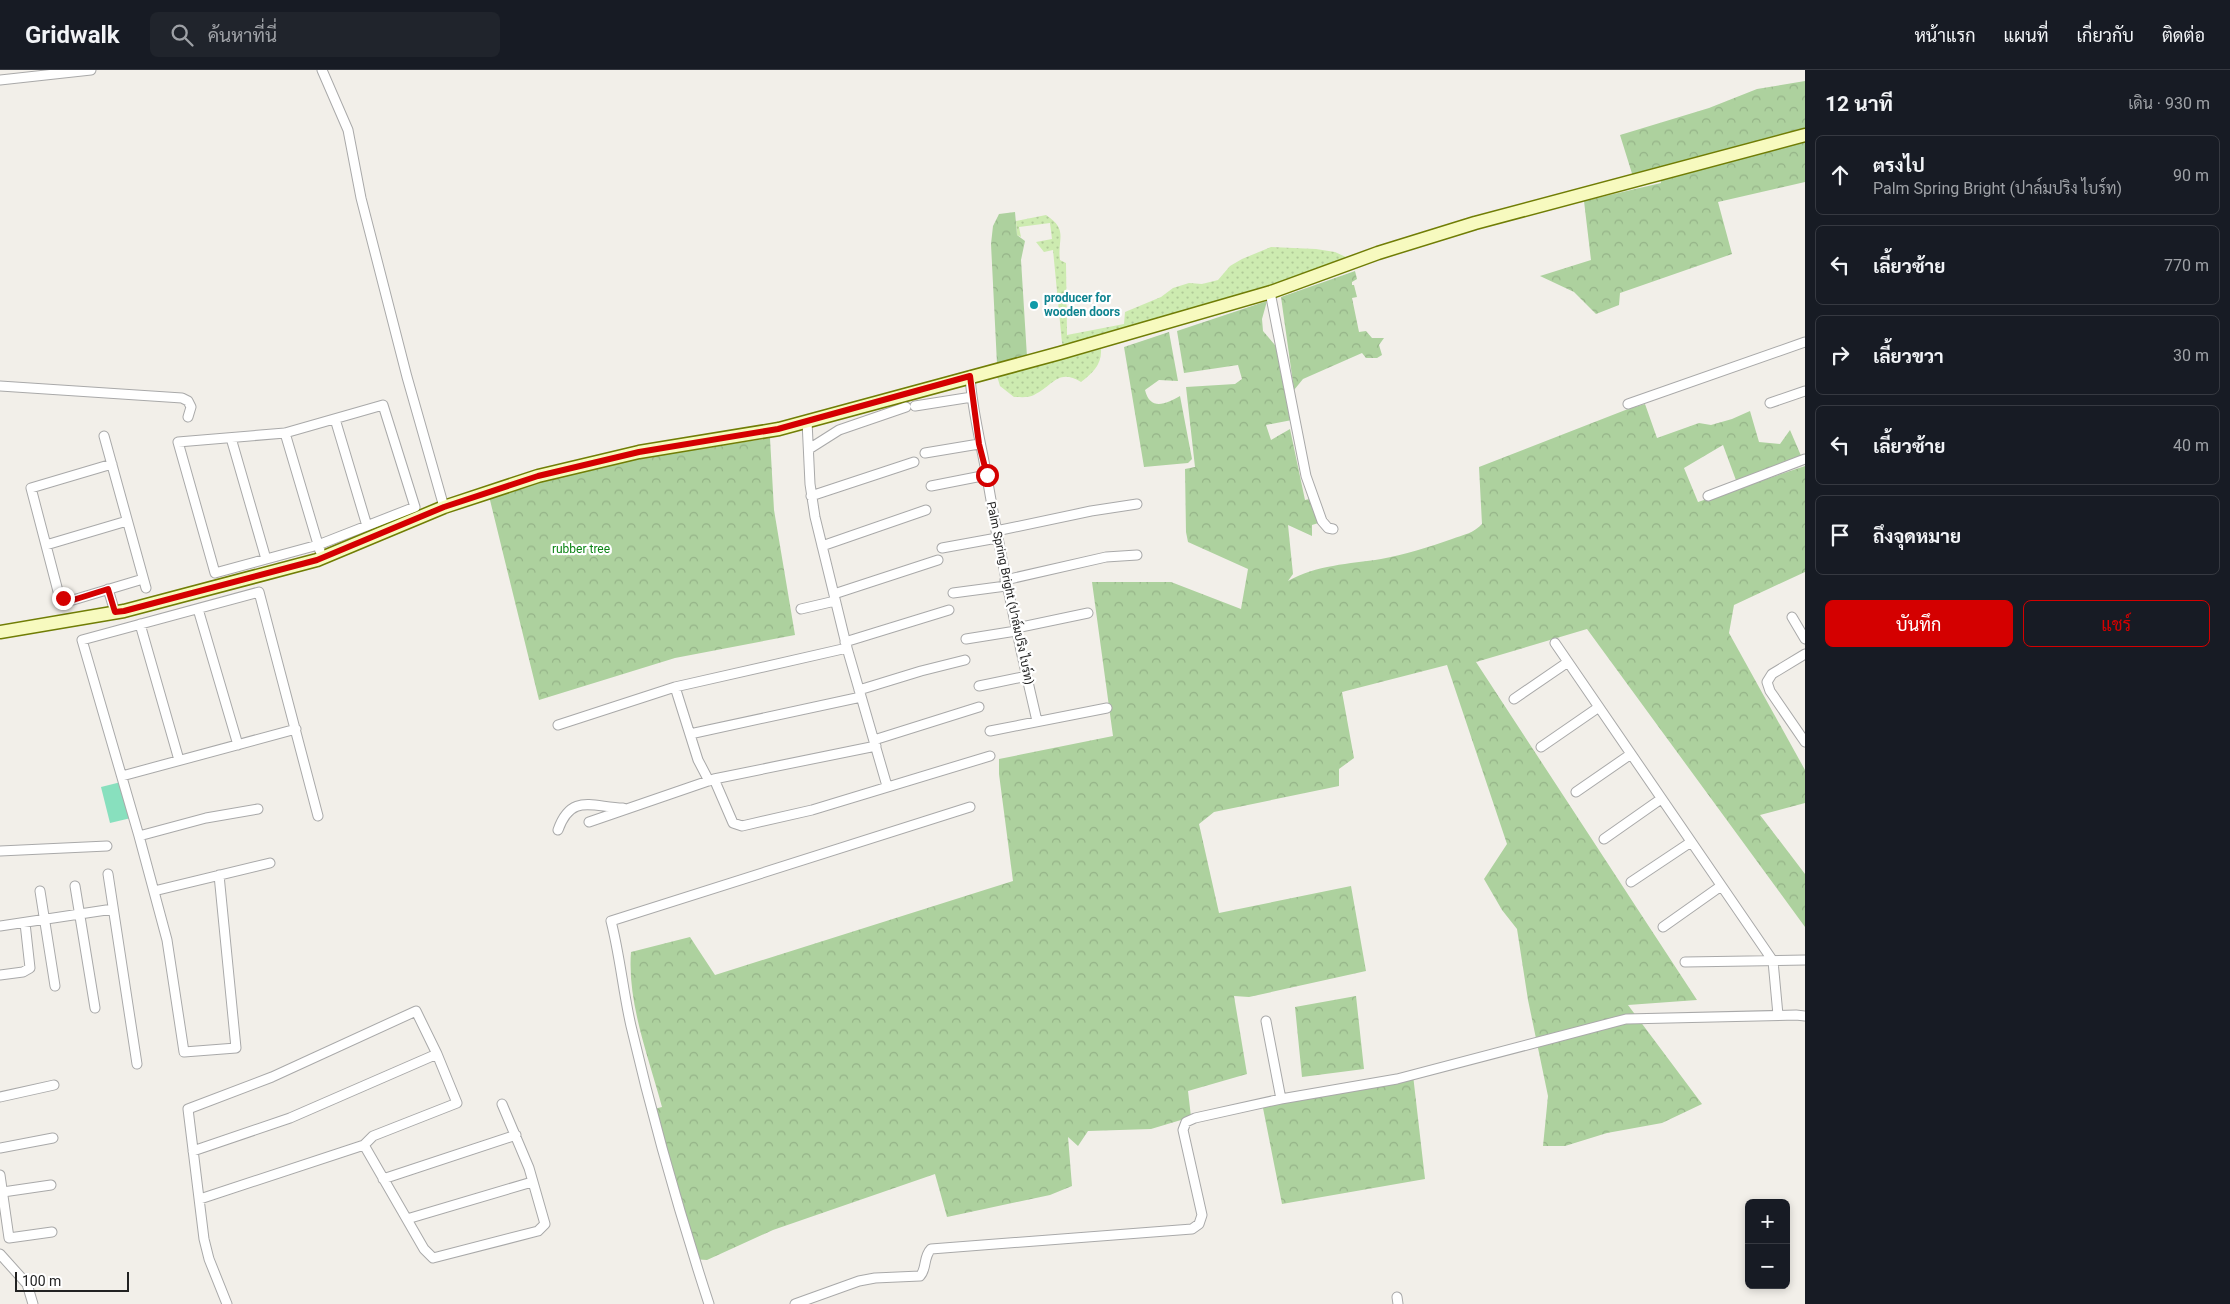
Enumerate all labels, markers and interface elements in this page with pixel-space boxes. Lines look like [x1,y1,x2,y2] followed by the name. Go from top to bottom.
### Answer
[150,12,500,57] search box
[25,21,120,49] text: Gridwalk
[168,21,196,49] icon: search
[208,24,277,47] text: ค้นหาที่นี่
[1914,25,1976,46] text: หน้าแรก
[2004,25,2048,46] text: แผนที่
[2076,25,2134,46] text: เกี่ยวกับ
[2162,25,2205,46] text: ติดต่อ
[1825,92,1893,116] text: 12 นาที
[2128,94,2210,113] text: เดิน · 930 m
[1873,154,1925,177] text: ตรงไป
[1826,161,1854,189] icon: ahead
[2173,166,2209,185] text: 90 m
[1873,179,2122,198] text: Palm Spring Bright (ปาล์มปริง ไบร์ท)
[1826,251,1854,279] icon: left
[1873,255,1945,278] text: เลี้ยวซ้าย
[2164,256,2209,275] text: 770 m
[1044,291,1120,319] place label: producer for wooden doors
[1028,299,1040,311] marker: producer for wooden doors
[1826,341,1854,369] icon: right
[1873,345,1944,368] text: เลี้ยวขวา
[2173,346,2209,365] text: 30 m
[1826,431,1854,459] icon: left
[1873,435,1945,458] text: เลี้ยวซ้าย
[2173,436,2209,455] text: 40 m
[976,464,999,487] route start
[984,500,1037,686] street label: Palm Spring Bright (ปาล์มปริง ไบร์ท)
[1826,521,1854,549] icon: arrive
[1873,525,1961,548] text: ถึงจุดหมาย
[552,542,610,556] park label: rubber tree
[52,587,75,610] route end
[1825,600,2013,647] button: บันทึก
[2023,600,2210,647] button: แชร์
[1745,1199,1790,1289] map controls
[1745,1199,1790,1244] button: +
[1745,1244,1790,1289] button: −
[15,1269,129,1292] scale bar
[22,1273,61,1289] text: 100 m

